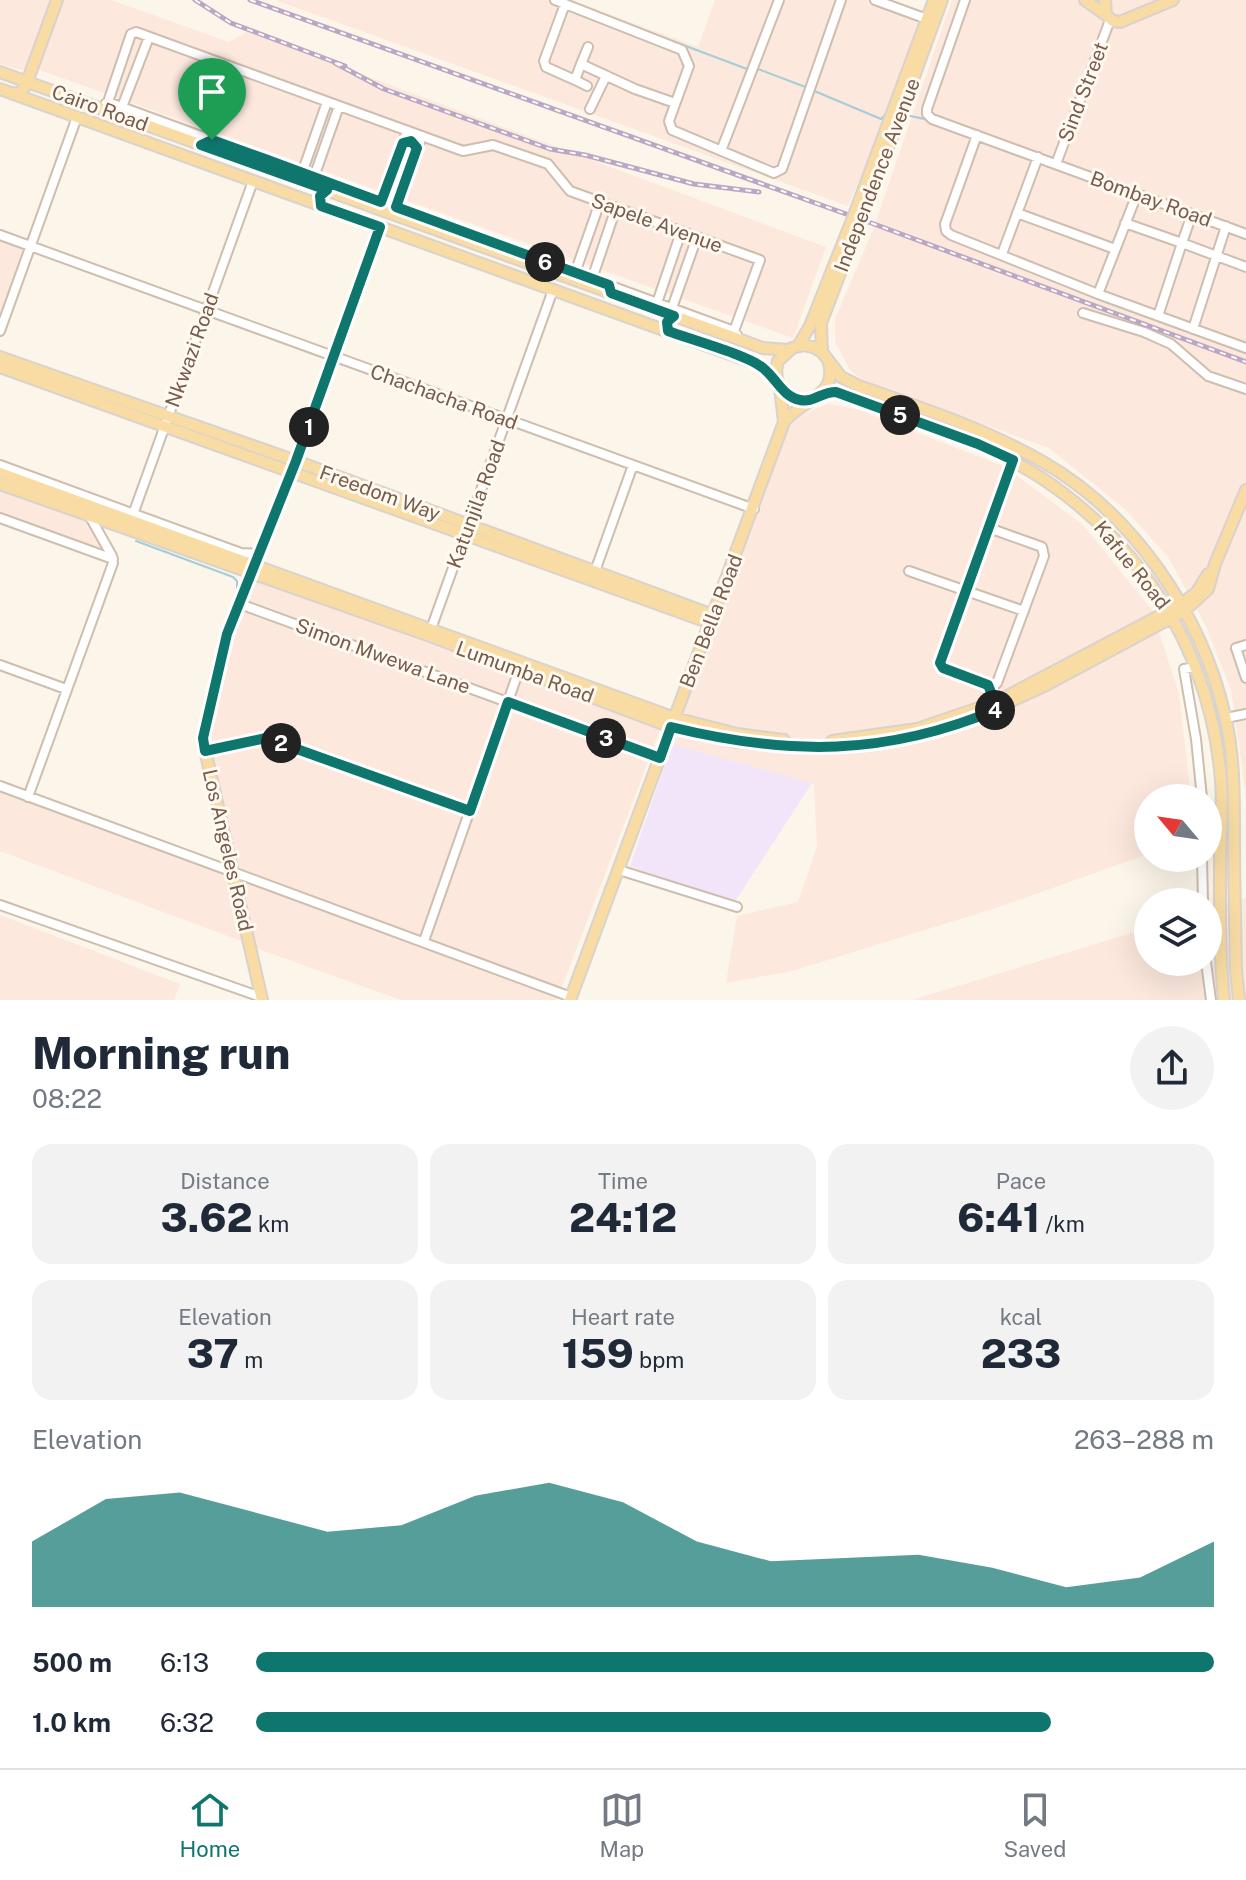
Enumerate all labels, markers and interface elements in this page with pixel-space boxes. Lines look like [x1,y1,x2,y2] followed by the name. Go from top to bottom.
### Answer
[1053,39,1113,145] street label: Sind Street
[178,58,246,140] pin
[190,70,234,114] icon: arrive
[829,75,925,275] street label: Independence Avenue
[49,79,151,137] street label: Cairo Road
[1087,166,1215,232] street label: Bombay Road
[588,188,726,258] street label: Sapele Avenue
[525,242,565,282] pin: 6
[538,249,552,275] text: 6
[160,290,224,410] street label: Nkwazi Road
[367,359,521,435] street label: Chachacha Road
[880,395,920,435] pin: 5
[893,402,907,428] text: 5
[289,407,329,447] pin: 1
[304,414,314,440] text: 1
[442,437,510,571] street label: Katunjila Road
[316,460,444,526] street label: Freedom Way
[1089,516,1175,614] street label: Kafue Road
[675,551,747,691] street label: Ben Bella Road
[292,613,474,699] street label: Simon Mwewa Lane
[453,636,597,708] street label: Lumumba Road
[975,690,1015,730] pin: 4
[988,697,1002,723] text: 4
[586,718,626,758] pin: 3
[261,723,301,763] pin: 2
[599,725,613,751] text: 3
[274,730,288,756] text: 2
[198,767,258,933] street label: Los Angeles Road
[1134,784,1222,872] north arrow
[1134,784,1222,976] map controls
[1134,888,1222,976] button: layers
[1130,1026,1214,1110] button: share
[32,1027,290,1079] text: Morning run
[32,1083,102,1114] text: 08:22
[180,1168,270,1194] text: Distance
[598,1168,648,1194] text: Time
[996,1168,1046,1194] text: Pace
[161,1194,253,1241] text: 3.62
[569,1194,677,1241] text: 24:12
[957,1194,1040,1241] text: 6:41
[253,1211,289,1237] text: km
[1040,1211,1085,1237] text: /km
[178,1304,272,1330] text: Elevation
[571,1304,675,1330] text: Heart rate
[1000,1304,1042,1330] text: kcal
[187,1330,239,1377] text: 37
[562,1330,634,1377] text: 159
[981,1330,1061,1377] text: 233
[239,1347,263,1373] text: m
[634,1347,684,1373] text: bpm
[32,1424,142,1455] text: Elevation
[1074,1424,1214,1455] text: 263–288 m
[32,1647,112,1678] text: 500 m
[160,1647,209,1678] text: 6:13
[32,1707,111,1738] text: 1.0 km
[160,1707,214,1738] text: 6:32
[180,1788,240,1862] tab: Home
[599,1788,644,1862] tab: Map
[1003,1788,1066,1862] tab: Saved

